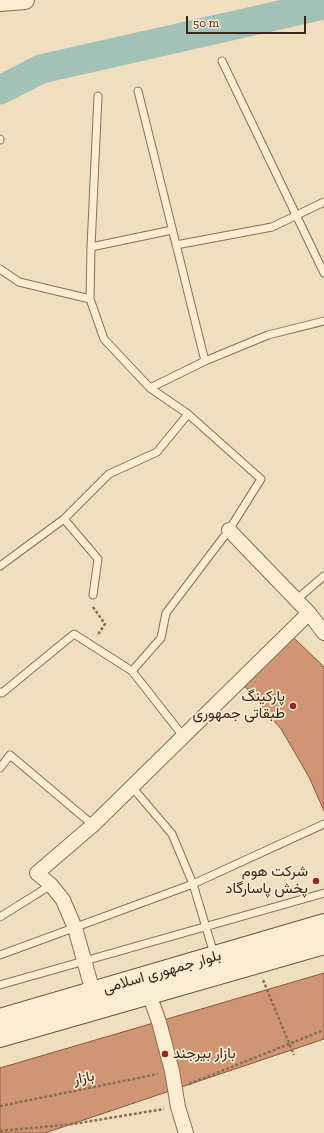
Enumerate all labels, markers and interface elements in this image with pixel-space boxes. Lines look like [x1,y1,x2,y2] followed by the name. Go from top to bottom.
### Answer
[188,8,308,34] scale bar
[193,16,219,30] text: 50 m
[192,688,285,723] place label: پارکینگ طبقاتی جمهوری
[288,701,298,711] marker: پارکینگ طبقاتی جمهوری
[225,863,308,898] place label: شرکت هوم پخش پاسارگاد
[311,876,321,886] marker: شرکت هوم پخش پاسارگاد
[101,947,223,997] street label: بلوار جمهوری اسلامی
[173,1045,236,1063] place label: بازار بیرجند
[160,1049,170,1059] marker: بازار بیرجند
[72,1067,96,1089] street label: بازار

